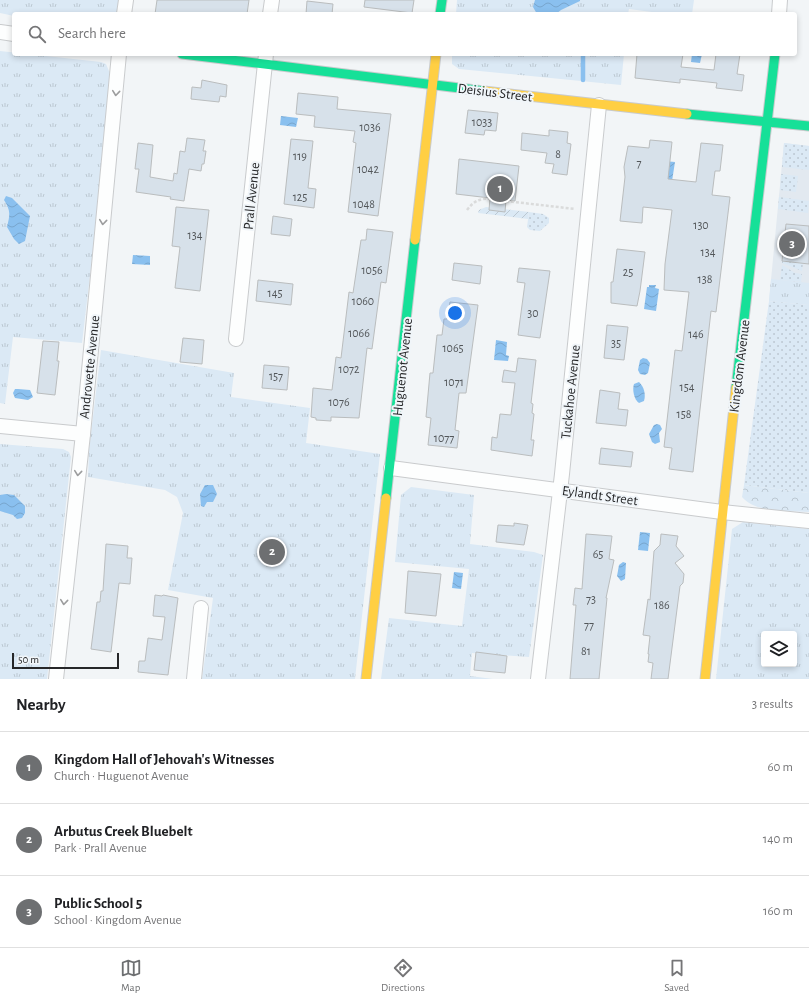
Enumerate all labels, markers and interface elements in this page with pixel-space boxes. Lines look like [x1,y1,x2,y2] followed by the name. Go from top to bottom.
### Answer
[12,12,797,56] search box
[26,23,48,45] icon: search
[58,26,126,41] text: Search here
[457,81,533,105] street label: Deisius Street
[111,90,120,96] one-way arrow
[472,116,492,128] house number: 1033
[359,121,381,133] house number: 1036
[555,148,561,160] house number: 8
[293,150,307,162] house number: 119
[636,157,642,169] house number: 7
[241,162,263,231] street label: Prall Avenue
[357,163,379,175] house number: 1042
[487,174,513,204] pin: 1
[293,191,307,203] house number: 125
[353,198,375,210] house number: 1048
[99,219,108,225] one-way arrow
[693,219,709,231] house number: 130
[188,229,203,241] house number: 134
[779,229,805,259] pin: 3
[701,246,716,258] house number: 134
[361,264,383,276] house number: 1056
[623,266,633,278] house number: 25
[698,273,713,285] house number: 138
[268,287,282,299] house number: 145
[352,295,374,307] house number: 1060
[445,303,465,323] your location
[527,307,539,319] house number: 30
[78,315,102,420] street label: Androvette Avenue
[391,317,415,417] street label: Huguenot Avenue
[727,319,753,413] street label: Kingdom Avenue
[348,327,370,339] house number: 1066
[688,328,704,340] house number: 146
[611,337,621,349] house number: 35
[442,342,464,354] house number: 1065
[559,344,583,440] street label: Tuckahoe Avenue
[339,363,360,375] house number: 1072
[269,370,283,382] house number: 157
[444,376,464,388] house number: 1071
[680,381,695,393] house number: 154
[328,396,350,408] house number: 1076
[677,408,692,420] house number: 158
[434,432,454,444] house number: 1077
[74,470,83,476] one-way arrow
[561,484,639,508] street label: Eylandt Street
[259,537,285,567] pin: 2
[593,548,603,560] house number: 65
[586,593,596,605] house number: 73
[60,599,69,605] one-way arrow
[654,599,670,611] house number: 186
[584,619,594,631] house number: 77
[761,631,797,667] map controls
[761,631,797,667] button: layers
[581,645,591,657] house number: 81
[12,651,119,670] scale bar
[18,654,39,665] text: 50 m
[16,696,66,713] text: Nearby
[752,698,793,711] text: 3 results
[54,752,274,767] text: Kingdom Hall of Jehovah's Witnesses
[27,761,31,774] text: 1
[767,761,793,774] text: 60 m
[54,770,189,783] text: Church · Huguenot Avenue
[54,824,192,839] text: Arbutus Creek Bluebelt
[26,833,32,846] text: 2
[763,833,793,846] text: 140 m
[54,842,147,855] text: Park · Prall Avenue
[54,896,142,911] text: Public School 5
[26,905,32,918] text: 3
[763,905,793,918] text: 160 m
[54,914,182,927] text: School · Kingdom Avenue
[120,957,142,994] tab: Map
[381,957,425,994] tab: Directions
[664,957,689,994] tab: Saved

